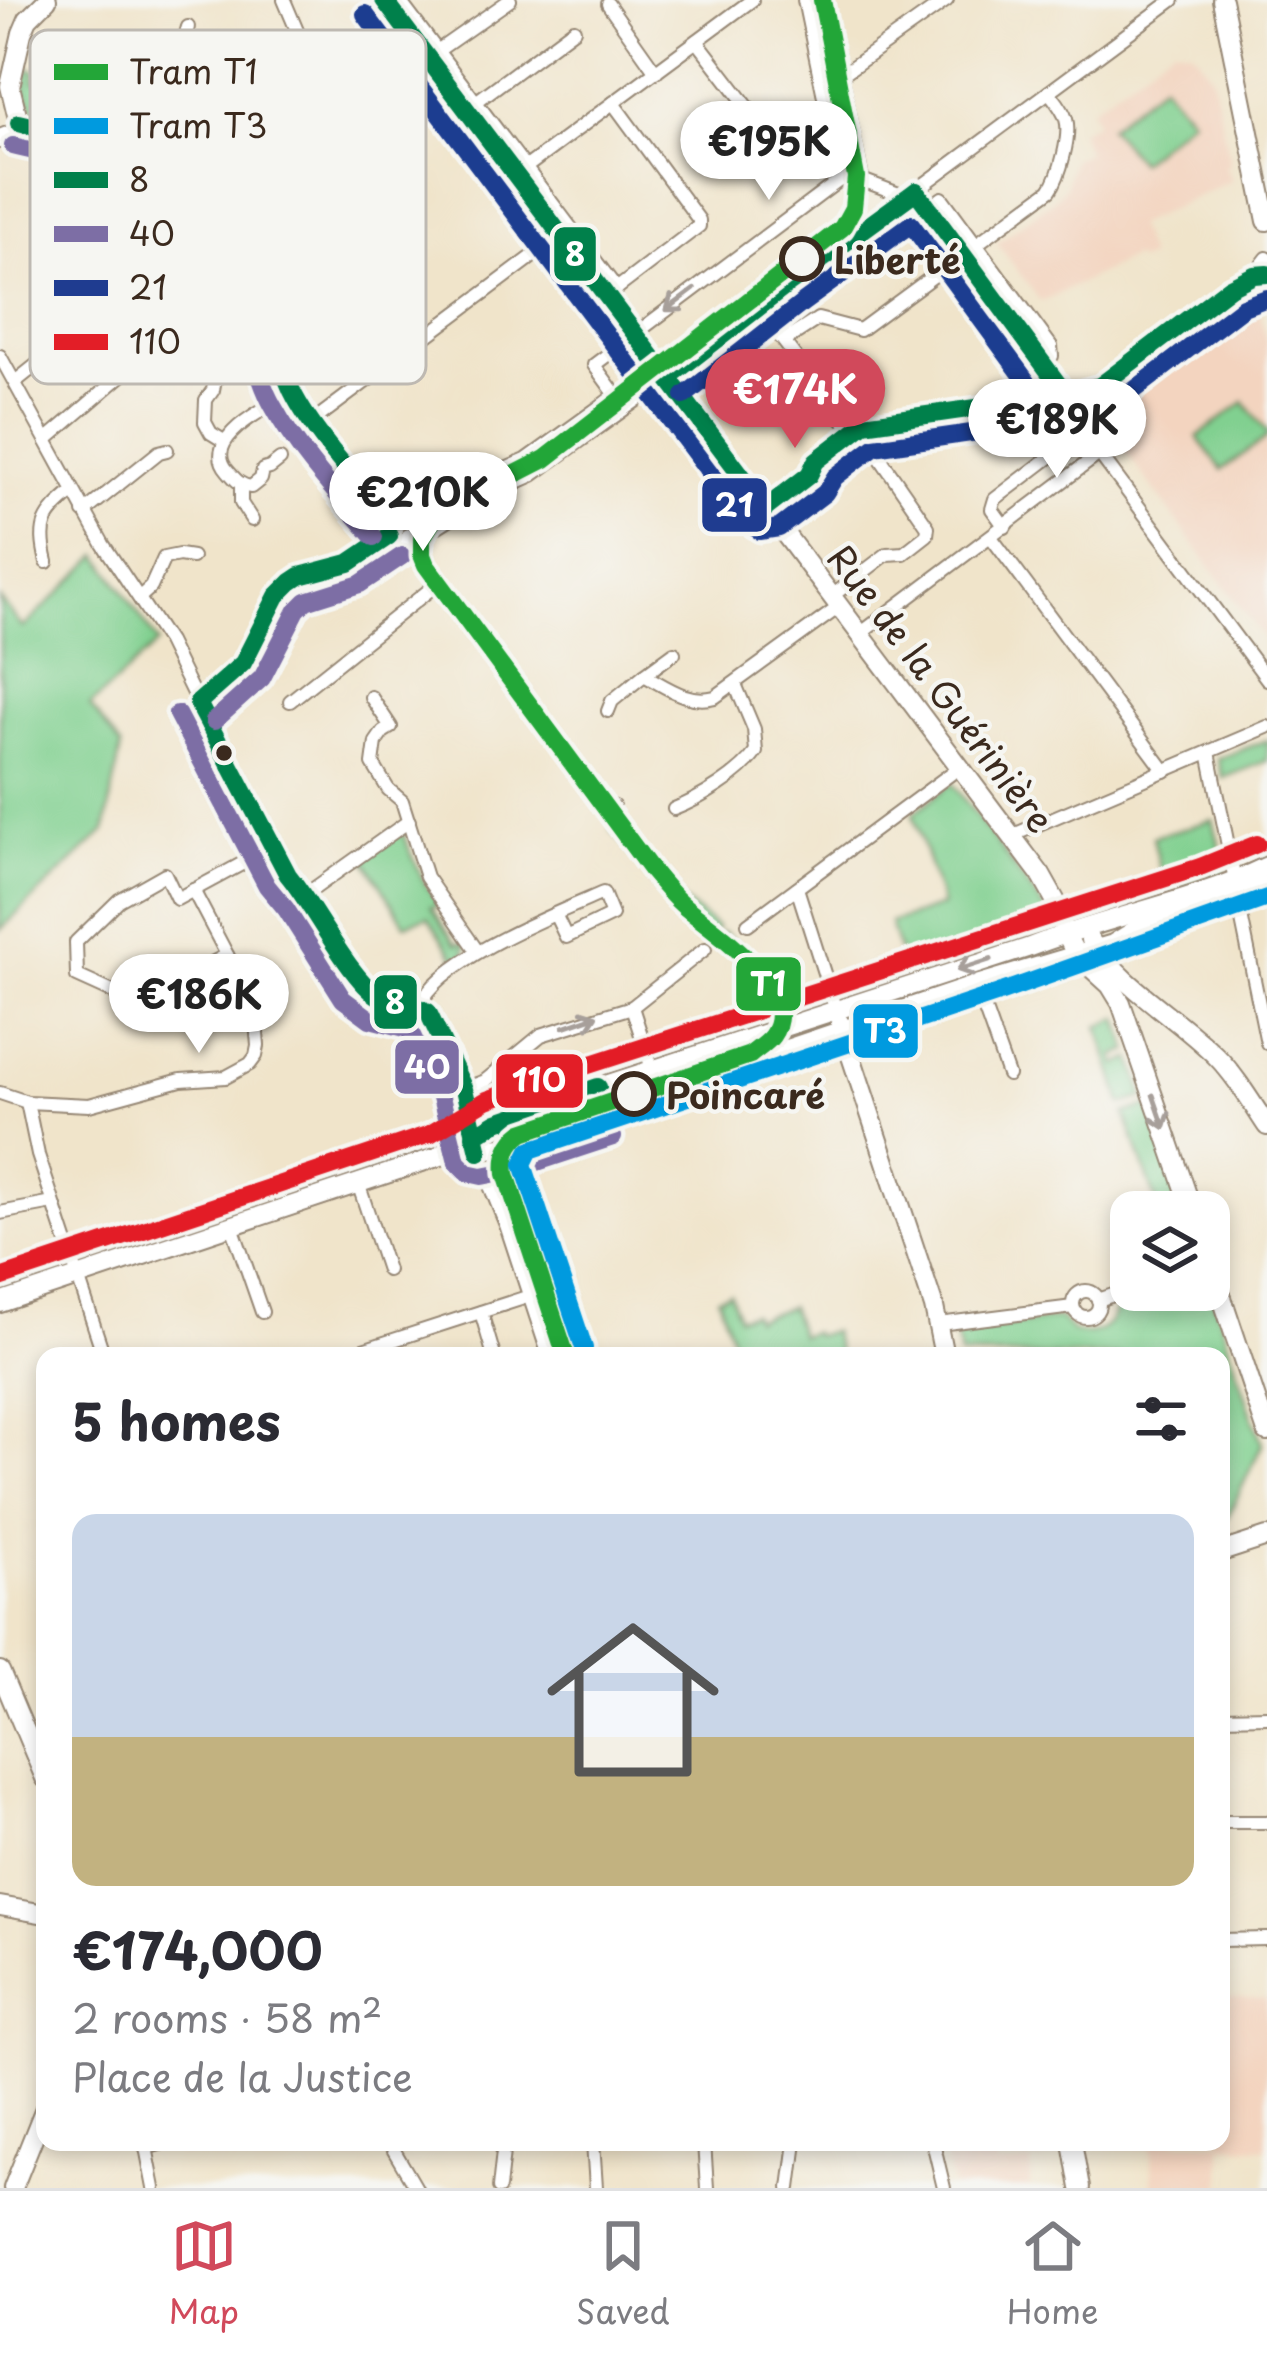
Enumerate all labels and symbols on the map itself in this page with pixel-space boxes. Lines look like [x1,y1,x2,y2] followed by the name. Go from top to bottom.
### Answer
[30,30,426,384] legend
[129,45,258,95] text: Tram T1
[129,99,267,149] text: Tram T3
[685,101,853,203] pin: €195K
[129,153,150,203] text: 8
[129,207,175,257] text: 40
[552,225,598,283] line badge: 8
[565,227,585,277] text: 8
[834,232,961,286] place label: Liberté
[781,238,823,280] marker: Liberté
[129,261,167,311] text: 21
[665,287,697,313] one-way arrow
[129,315,181,365] text: 110
[711,349,879,451] pin: €174K
[973,379,1141,481] pin: €189K
[339,452,507,554] pin: €210K
[700,476,769,534] line badge: 21
[715,478,753,528] text: 21
[816,533,1068,843] street label: Rue de la Guérinière
[213,742,235,764] unlabelled marker
[115,954,283,1056] pin: €186K
[734,955,803,1013] line badge: T1
[956,956,994,978] one-way arrow
[750,957,786,1007] text: T1
[372,973,419,1031] line badge: 8
[385,975,405,1025] text: 8
[851,1002,920,1060] line badge: T3
[863,1004,907,1054] text: T3
[562,1009,599,1030] one-way arrow
[393,1038,461,1096] line badge: 40
[404,1040,450,1090] text: 40
[494,1052,585,1110] line badge: 110
[512,1053,566,1103] text: 110
[666,1067,825,1121] place label: Poincaré
[613,1073,655,1115] marker: Poincaré
[1150,1093,1171,1130] one-way arrow

